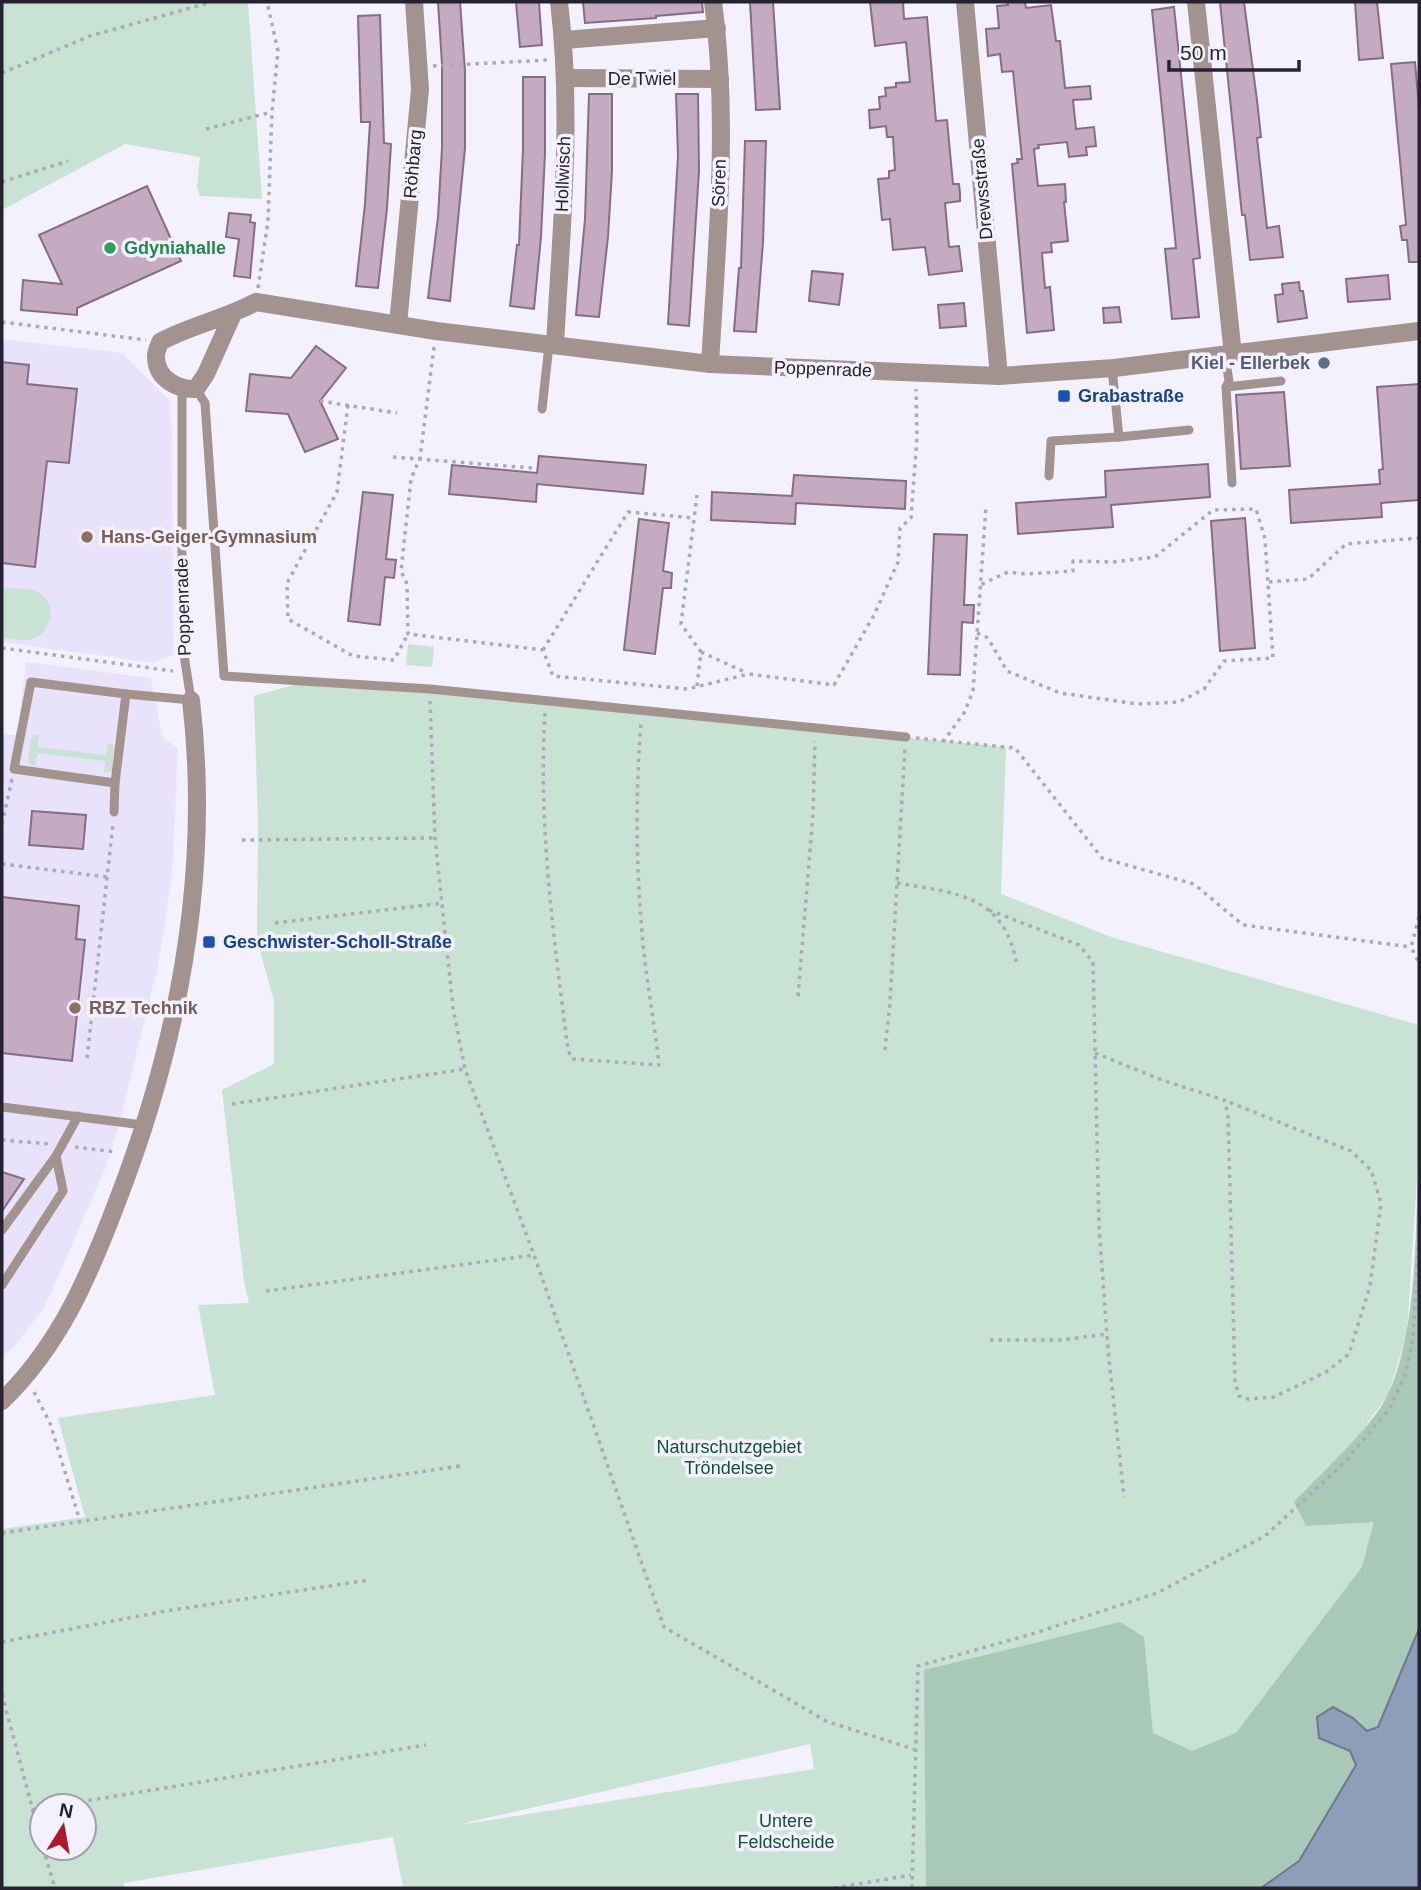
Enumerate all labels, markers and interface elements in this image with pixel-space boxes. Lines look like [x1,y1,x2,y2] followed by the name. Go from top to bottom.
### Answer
[1169,28,1298,72] scale bar
[1180,41,1227,64] text: 50 m
[608,69,676,89] street label: De Twiel
[400,129,426,199] street label: Röhbarg
[552,136,574,212] street label: Hollwisch
[968,137,996,241] street label: Drewsstraße
[708,159,730,207] street label: Sören
[124,238,226,258] place label: Gdyniahalle
[102,240,118,256] marker: Gdyniahalle
[1191,353,1311,373] place label: Kiel - Ellerbek
[1316,355,1332,371] marker: Kiel - Ellerbek
[774,357,872,381] street label: Poppenrade
[1078,386,1184,406] place label: Grabastraße
[1056,388,1072,404] marker: Grabastraße
[101,527,317,547] place label: Hans-Geiger-Gymnasium
[79,529,95,545] marker: Hans-Geiger-Gymnasium
[171,558,195,656] street label: Poppenrade
[223,932,452,952] place label: Geschwister-Scholl-Straße
[201,934,217,950] marker: Geschwister-Scholl-Straße
[89,998,199,1018] place label: RBZ Technik
[67,1000,83,1016] marker: RBZ Technik
[656,1437,802,1478] park label: Naturschutzgebiet Tröndelsee
[28,1792,98,1862] north arrow
[57,1799,75,1822] text: N
[737,1811,835,1852] park label: Untere Feldscheide

